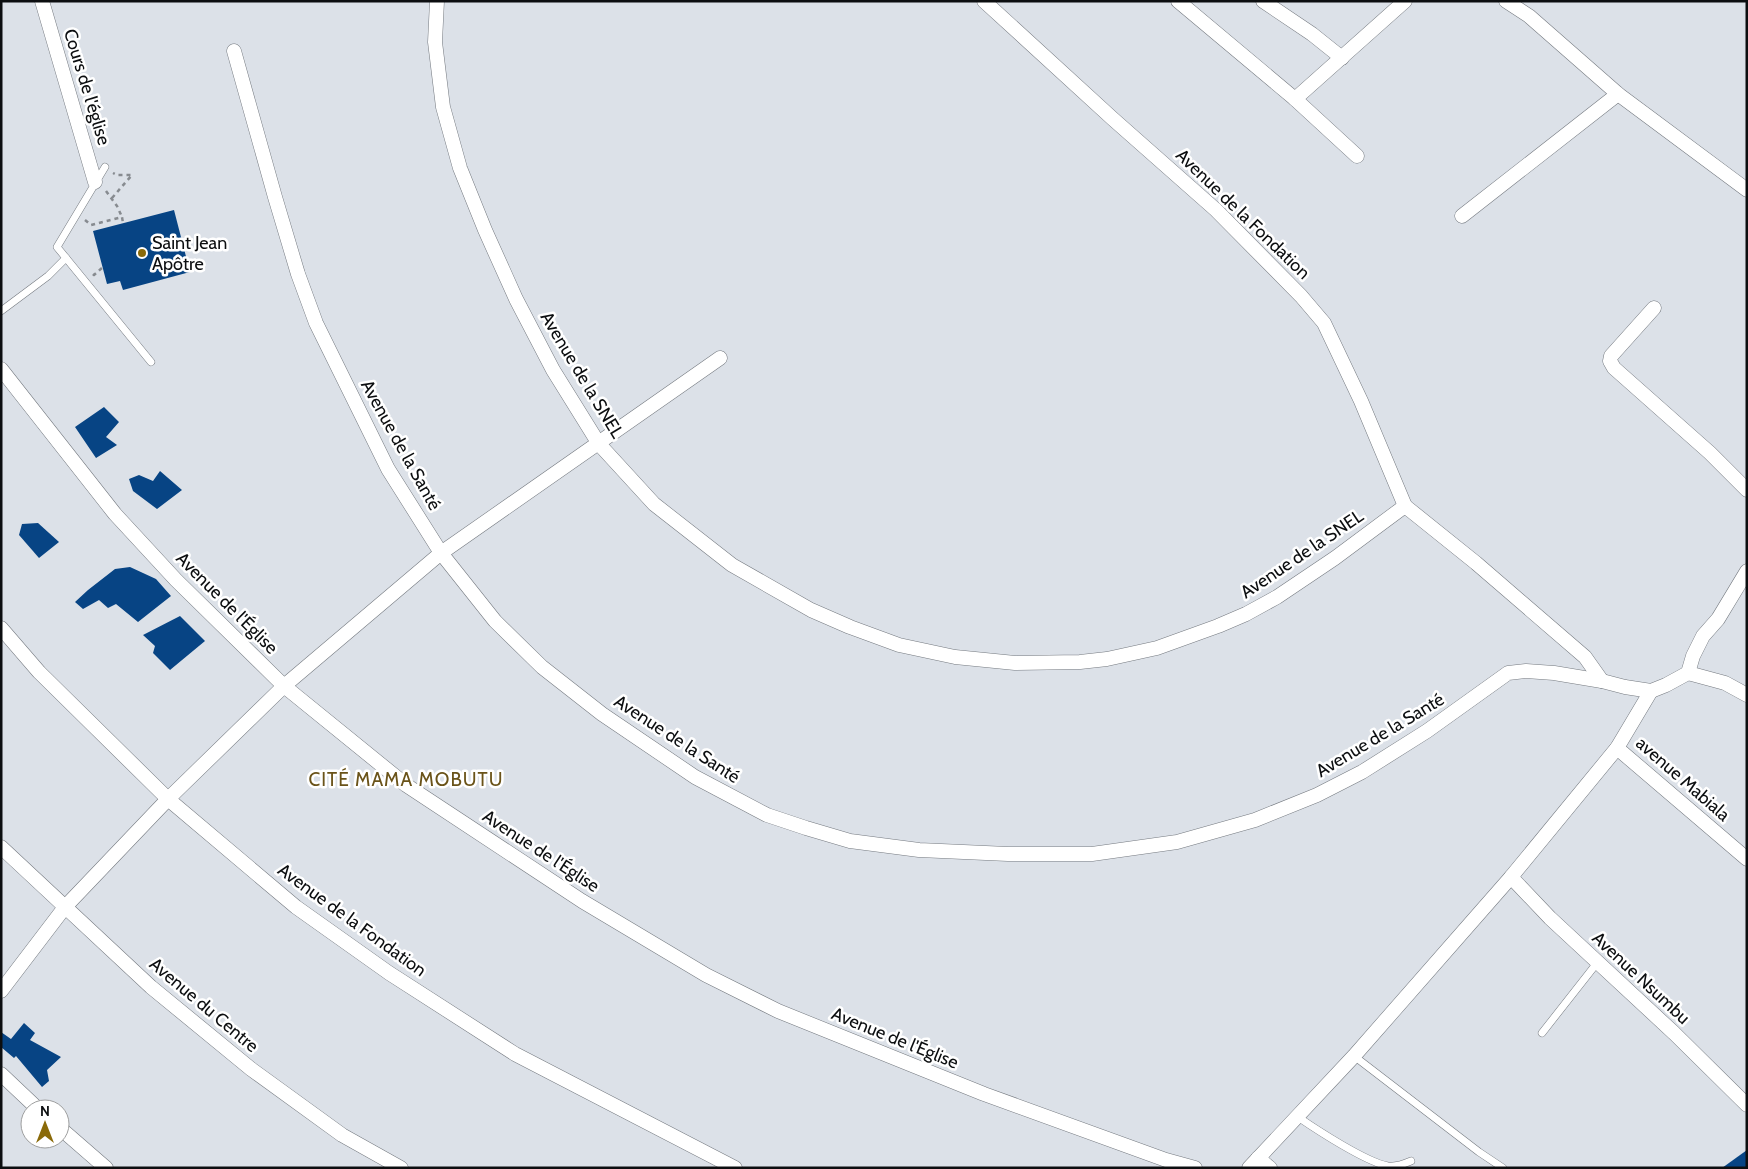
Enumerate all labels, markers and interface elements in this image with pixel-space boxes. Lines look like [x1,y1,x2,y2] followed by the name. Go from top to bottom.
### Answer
[59,26,115,148] street label: Cours de l'église
[1171,144,1315,284] street label: Avenue de la Fondation
[152,232,227,275] place label: Saint Jean Apôtre
[136,247,148,259] marker: Saint Jean Apôtre
[536,308,628,442] street label: Avenue de la SNEL
[356,376,446,514] street label: Avenue de la Santé
[1236,505,1368,603] street label: Avenue de la SNEL
[172,548,282,658] street label: Avenue de l'Église
[1312,688,1448,782] street label: Avenue de la Santé
[610,690,744,788] street label: Avenue de la Santé
[1631,732,1735,826] street label: avenue Mabiala
[309,767,503,791] district label: CITÉ MAMA MOBUTU
[478,805,604,897] street label: Avenue de l'Église
[273,859,431,981] street label: Avenue de la Fondation
[1588,927,1694,1029] street label: Avenue Nsumbu
[145,953,263,1057] street label: Avenue du Centre
[828,1003,962,1073] street label: Avenue de l'Église
[20,1099,70,1149] north arrow
[40,1102,50,1120] text: N

